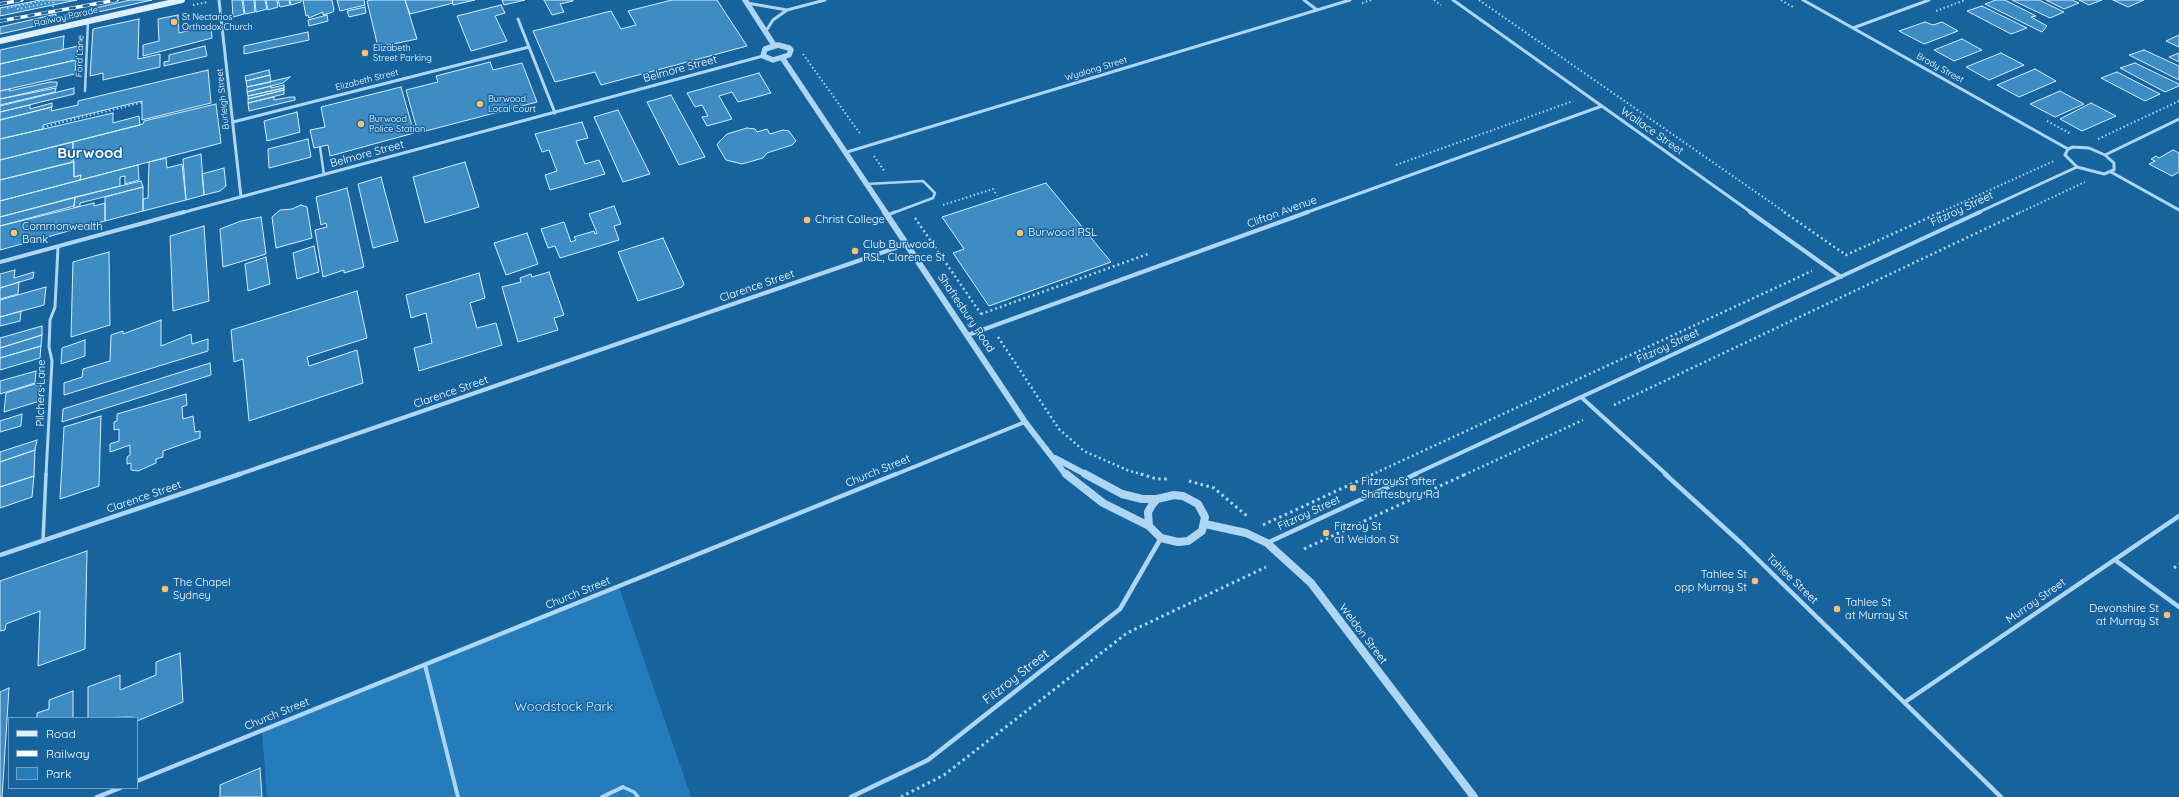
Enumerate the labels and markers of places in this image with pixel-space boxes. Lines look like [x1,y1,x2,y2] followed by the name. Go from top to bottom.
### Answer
[182,12,253,33] place label: St Nectarios Orthodox Church
[169,17,179,27] marker: St Nectarios Orthodox Church
[373,43,432,64] place label: Elizabeth Street Parking
[360,48,370,58] marker: Elizabeth Street Parking
[488,94,536,115] place label: Burwood Local Court
[475,99,485,109] marker: Burwood Local Court
[369,114,425,135] place label: Burwood Police Station
[356,119,366,129] marker: Burwood Police Station
[815,213,885,227] place label: Christ College
[802,215,812,225] marker: Christ College
[22,220,103,246] place label: Commonwealth Bank
[1028,226,1097,240] place label: Burwood RSL
[9,228,19,238] marker: Commonwealth Bank
[1015,228,1025,238] marker: Burwood RSL
[863,238,945,264] place label: Club Burwood RSL, Clarence St
[850,246,860,256] marker: Club Burwood RSL, Clarence St
[1361,475,1440,501] place label: Fitzroy St after Shaftesbury Rd
[1348,483,1358,493] marker: Fitzroy St after Shaftesbury Rd
[1334,520,1399,546] place label: Fitzroy St at Weldon St
[1321,528,1331,538] marker: Fitzroy St at Weldon St
[1674,568,1747,594] place label: Tahlee St opp Murray St
[173,576,231,602] place label: The Chapel Sydney
[1750,576,1760,586] marker: Tahlee St opp Murray St
[160,584,170,594] marker: The Chapel Sydney
[1845,596,1908,622] place label: Tahlee St at Murray St
[2089,602,2159,628] place label: Devonshire St at Murray St
[1832,604,1842,614] marker: Tahlee St at Murray St
[2162,610,2172,620] marker: Devonshire St at Murray St

